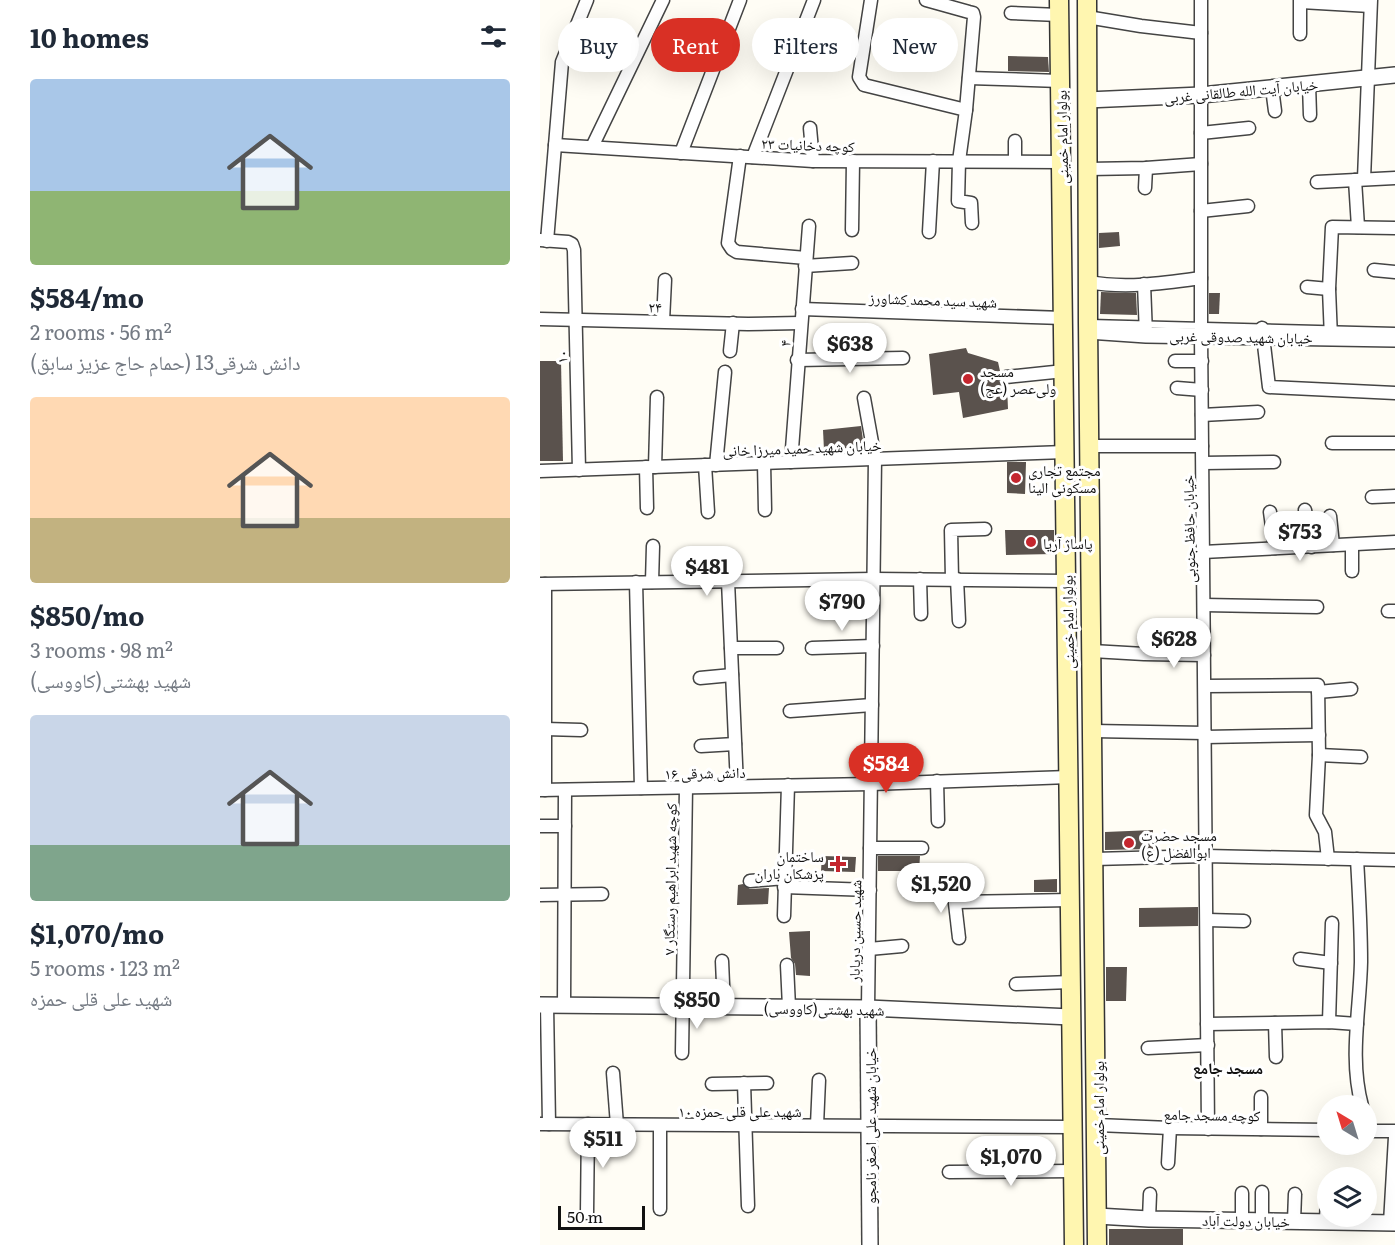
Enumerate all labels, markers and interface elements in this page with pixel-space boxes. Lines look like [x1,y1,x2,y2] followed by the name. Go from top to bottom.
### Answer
[30,17,149,56] text: 10 homes
[558,18,639,72] chip: Buy
[651,18,740,72] chip: Rent
[752,18,859,72] chip: Filters
[871,18,958,72] chip: New
[477,20,510,53] icon: filters
[1163,72,1319,108] street label: خیابان آیت الله طالقانی غربی
[1049,90,1073,184] street label: بولوار امام خمینی
[216,118,324,226] icon: home
[761,131,855,157] street label: کوچه دخانیات ۲۳
[30,277,144,316] text: $584/mo
[868,285,998,313] street label: شهید سید محمد کشاورز
[648,294,662,318] street label: ۲۴
[30,316,172,346] text: 2 rooms · 56 m²
[814,323,886,374] pin: $638
[1169,323,1313,349] street label: خیابان شهید صدوقی غربی
[827,327,873,357] text: $638
[772,338,796,347] street label: ۴
[30,346,301,376] text: دانش شرقی13 (حمام حاج عزیز سابق)
[549,350,573,364] street label: ۱۰
[980,359,1056,399] place label: مسجد ولی‌عصر (عج)
[961,372,975,386] marker: مسجد ولی‌عصر (عج)
[722,433,882,461] street label: خیابان شهید حمید میرزا خانی
[216,436,324,544] icon: home
[1028,458,1101,498] place label: مجتمع تجاری مسکونی الینا
[1009,471,1023,485] marker: مجتمع تجاری مسکونی الینا
[1176,474,1200,583] street label: خیابان حافظ جنوبی
[1264,511,1336,562] pin: $753
[1278,515,1322,545] text: $753
[1043,531,1093,554] place label: پاساژ آریا
[1024,535,1038,549] marker: پاساژ آریا
[671,546,743,597] pin: $481
[685,550,729,580] text: $481
[1055,575,1079,669] street label: بولوار امام خمینی
[806,581,878,632] pin: $790
[819,585,865,615] text: $790
[30,595,144,634] text: $850/mo
[1138,618,1210,669] pin: $628
[1151,622,1197,652] text: $628
[30,634,173,664] text: 3 rooms · 98 m²
[30,664,191,694] text: شهید بهشتی(کاووسی)
[850,743,922,794] pin: $584
[863,747,909,777] text: $584
[216,754,324,862] icon: home
[664,760,746,784] street label: دانش شرقی ۱۶
[656,803,682,955] street label: کوچه شهید ابراهیم رستگار ۷
[1141,823,1217,863] place label: مسجد حضرت ابوالفضل (ع)
[1122,836,1136,850] marker: مسجد حضرت ابوالفضل (ع)
[754,844,824,884] place label: ساختمان پزشکان باران
[829,855,847,873] marker: ساختمان پزشکان باران
[892,863,990,914] pin: $1,520
[911,867,971,897] text: $1,520
[842,879,866,983] street label: شهید حسین دریابار
[30,913,164,952] text: $1,070/mo
[30,952,180,982] text: 5 rooms · 123 m²
[661,979,733,1030] pin: $850
[30,982,172,1012] text: شهید علی قلی حمزه
[674,983,720,1013] text: $850
[763,995,885,1021] street label: شهید بهشتی(کاووسی)
[858,1047,881,1204] street label: خیابان شهید علی اصغر نامجو
[1193,1055,1263,1079] district label: مسجد جامع
[1086,1061,1109,1155] street label: بولوار امام خمینی
[1317,1095,1377,1155] north arrow
[1317,1095,1377,1227] map controls
[678,1099,802,1122] street label: شهید علی قلی حمزه ۱۰
[1163,1102,1261,1126] street label: کوچه مسجد جامع
[567,1118,639,1169] pin: $511
[583,1122,623,1152] text: $511
[962,1136,1060,1187] pin: $1,070
[980,1140,1042,1170] text: $1,070
[1317,1167,1377,1227] button: layers
[558,1203,645,1230] scale bar
[567,1204,603,1228] text: 50 m
[1202,1208,1291,1232] street label: خیابان دولت آباد

